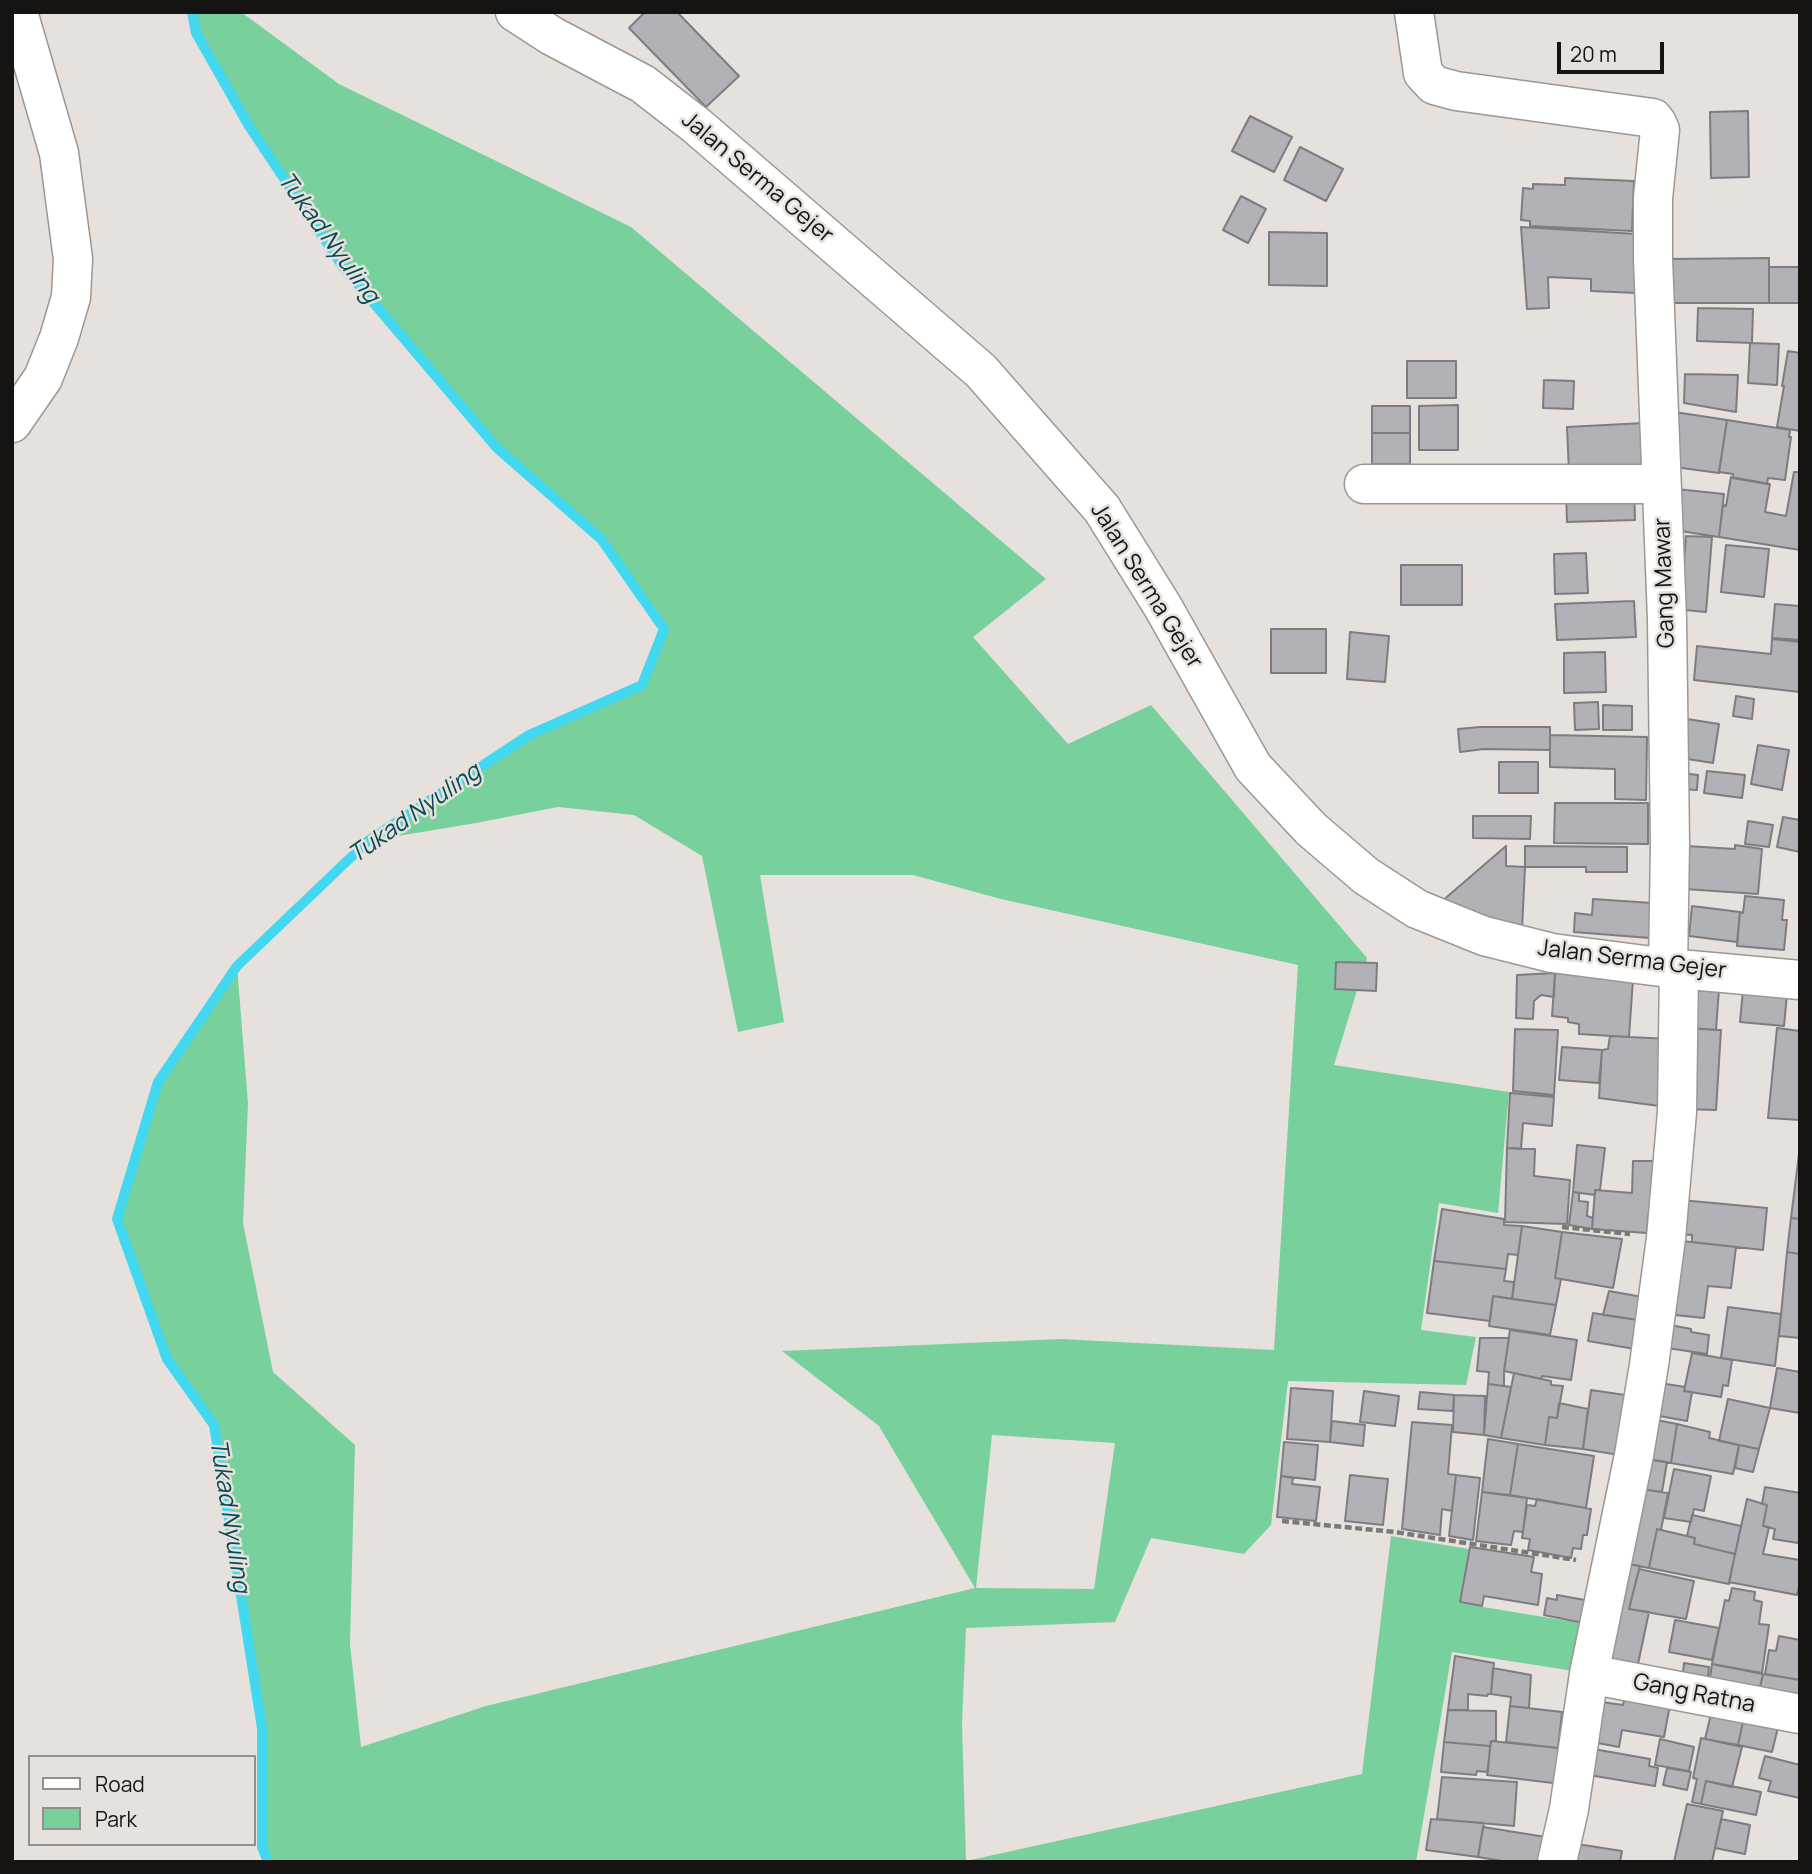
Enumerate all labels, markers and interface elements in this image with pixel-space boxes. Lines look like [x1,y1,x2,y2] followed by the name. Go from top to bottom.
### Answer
[1560,28,1667,72] scale bar
[1570,40,1617,68] text: 20 m
[675,106,839,250] street label: Jalan Serma Gejer
[271,167,385,309] water label: Tukad Nyuling
[1084,498,1208,674] street label: Jalan Serma Gejer
[1649,517,1681,649] street label: Gang Mawar
[343,758,487,870] water label: Tukad Nyuling
[1536,935,1728,985] street label: Jalan Serma Gejer
[203,1437,255,1595] water label: Tukad Nyuling
[1631,1669,1757,1719] street label: Gang Ratna
[28,1755,256,1846] legend
[95,1770,145,1798] text: Road
[95,1805,137,1833] text: Park

